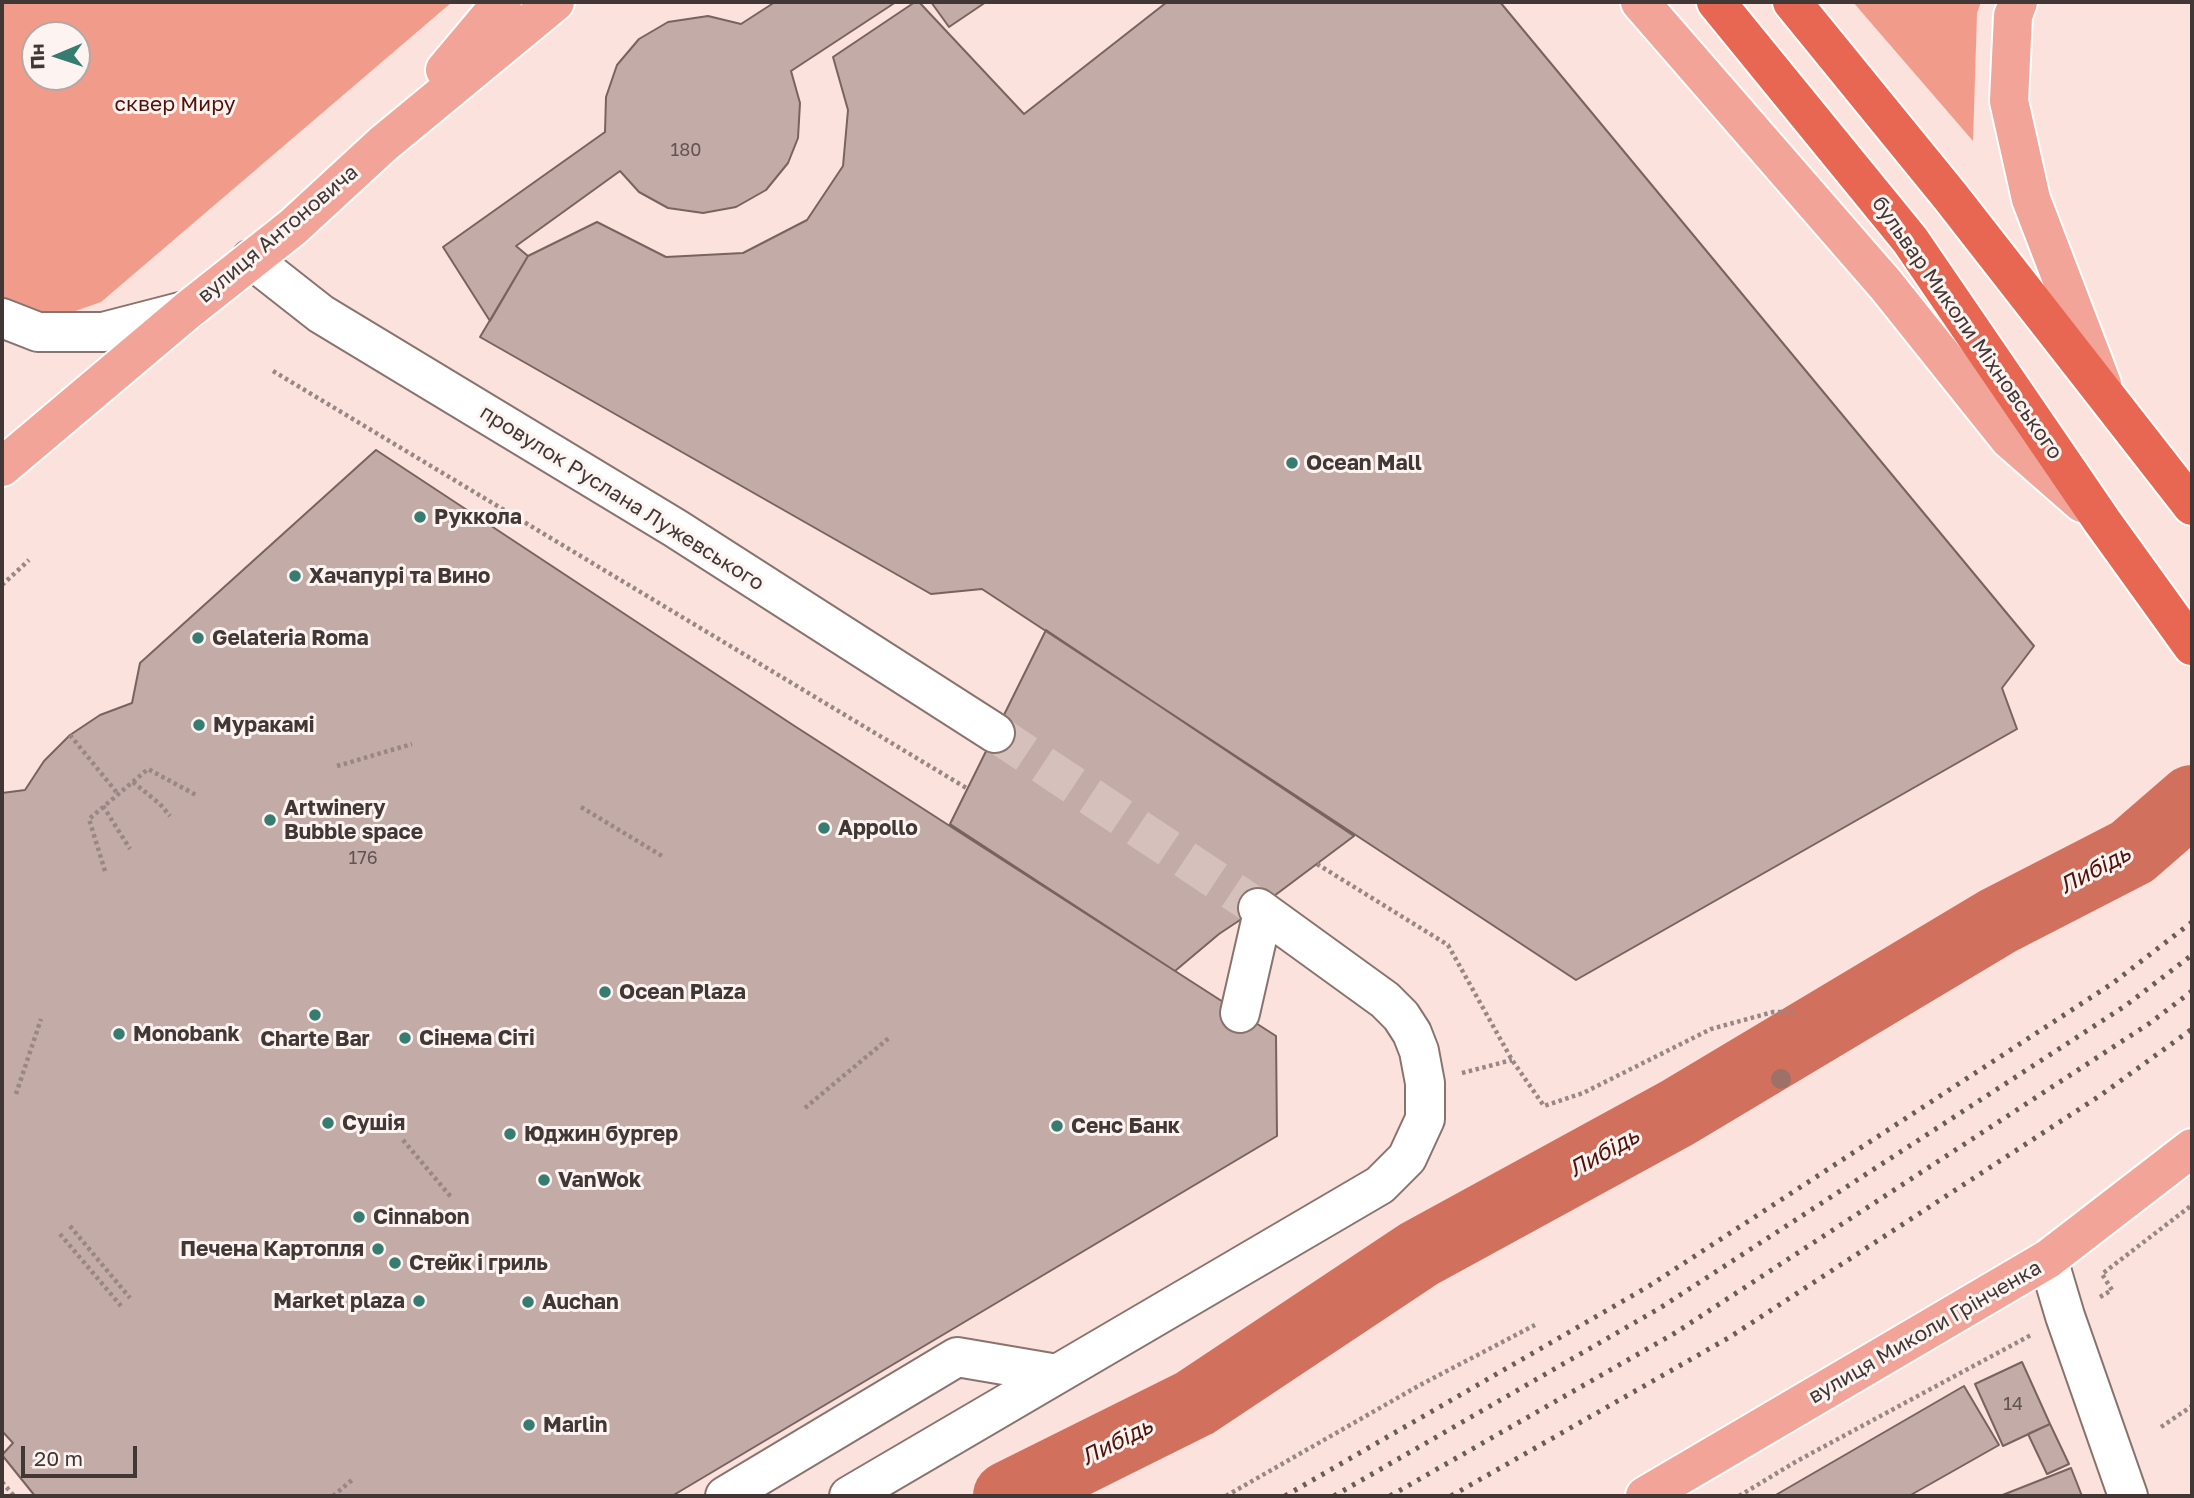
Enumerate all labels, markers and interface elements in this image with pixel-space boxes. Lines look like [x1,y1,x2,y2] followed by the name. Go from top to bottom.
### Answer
[21,21,91,91] north arrow
[25,43,48,70] text: Пн
[115,91,235,117] park label: сквер Миру
[671,139,701,161] house number: 180
[193,160,363,308] street label: вулиця Антоновича
[1866,192,2068,464] street label: бульвар Миколи Міхновського
[475,400,769,596] street label: провулок Руслана Лужевського
[1306,450,1422,476] place label: Ocean Mall
[1284,455,1300,471] marker: Ocean Mall
[434,504,522,530] place label: Руккола
[412,509,428,525] marker: Руккола
[309,563,490,589] place label: Хачапурі та Вино
[287,568,303,584] marker: Хачапурі та Вино
[212,625,369,651] place label: Gelateria Roma
[190,630,206,646] marker: Gelateria Roma
[213,712,314,738] place label: Муракамі
[191,717,207,733] marker: Муракамі
[284,795,423,845] place label: Artwinery Bubble space
[262,812,278,828] marker: Artwinery Bubble space
[838,815,918,841] place label: Appollo
[816,820,832,836] marker: Appollo
[2055,840,2135,900] water label: Либідь
[348,847,378,869] house number: 176
[619,979,746,1005] place label: Ocean Plaza
[597,984,613,1000] marker: Ocean Plaza
[307,1007,323,1023] marker: Charte Bar
[133,1021,240,1047] place label: Monobank
[419,1025,535,1051] place label: Сінема Сіті
[111,1026,127,1042] marker: Monobank
[260,1026,370,1052] place label: Charte Bar
[397,1030,413,1046] marker: Сінема Сіті
[342,1110,405,1136] place label: Сушія
[1071,1113,1180,1139] place label: Сенс Банк
[320,1115,336,1131] marker: Сушія
[1049,1118,1065,1134] marker: Сенс Банк
[524,1121,678,1147] place label: Юджин бургер
[1564,1122,1644,1184] water label: Либідь
[502,1126,518,1142] marker: Юджин бургер
[558,1167,641,1193] place label: VanWok
[536,1172,552,1188] marker: VanWok
[373,1204,469,1230] place label: Cinnabon
[351,1209,367,1225] marker: Cinnabon
[180,1236,364,1262] place label: Печена Картопля
[370,1241,386,1257] marker: Печена Картопля
[409,1250,548,1276] place label: Стейк і гриль
[387,1255,403,1271] marker: Стейк і гриль
[1804,1255,2046,1409] street label: вулиця Миколи Грінченка
[273,1288,405,1314] place label: Market plaza
[542,1289,619,1315] place label: Auchan
[411,1293,427,1309] marker: Market plaza
[520,1294,536,1310] marker: Auchan
[2003,1393,2023,1415] house number: 14
[543,1412,608,1438] place label: Marlin
[1077,1412,1157,1472] water label: Либідь
[521,1417,537,1433] marker: Marlin
[24,1432,140,1476] scale bar
[34,1445,83,1471] text: 20 m

